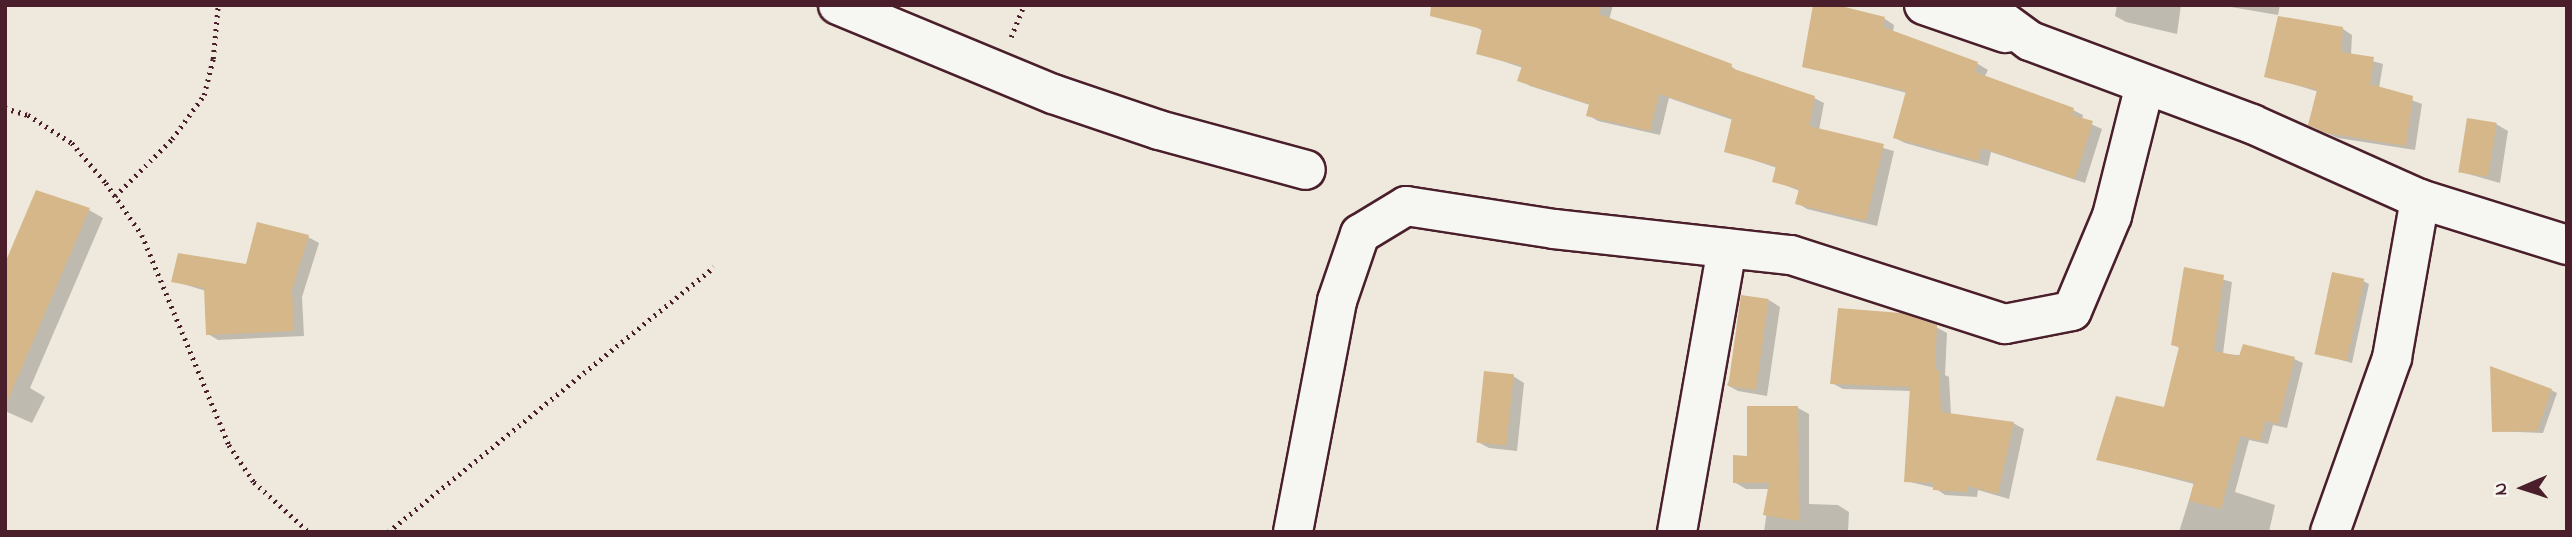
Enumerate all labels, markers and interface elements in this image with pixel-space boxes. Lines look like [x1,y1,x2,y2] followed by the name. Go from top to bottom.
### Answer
[2488,453,2558,523] north arrow
[2488,482,2515,496] text: N

